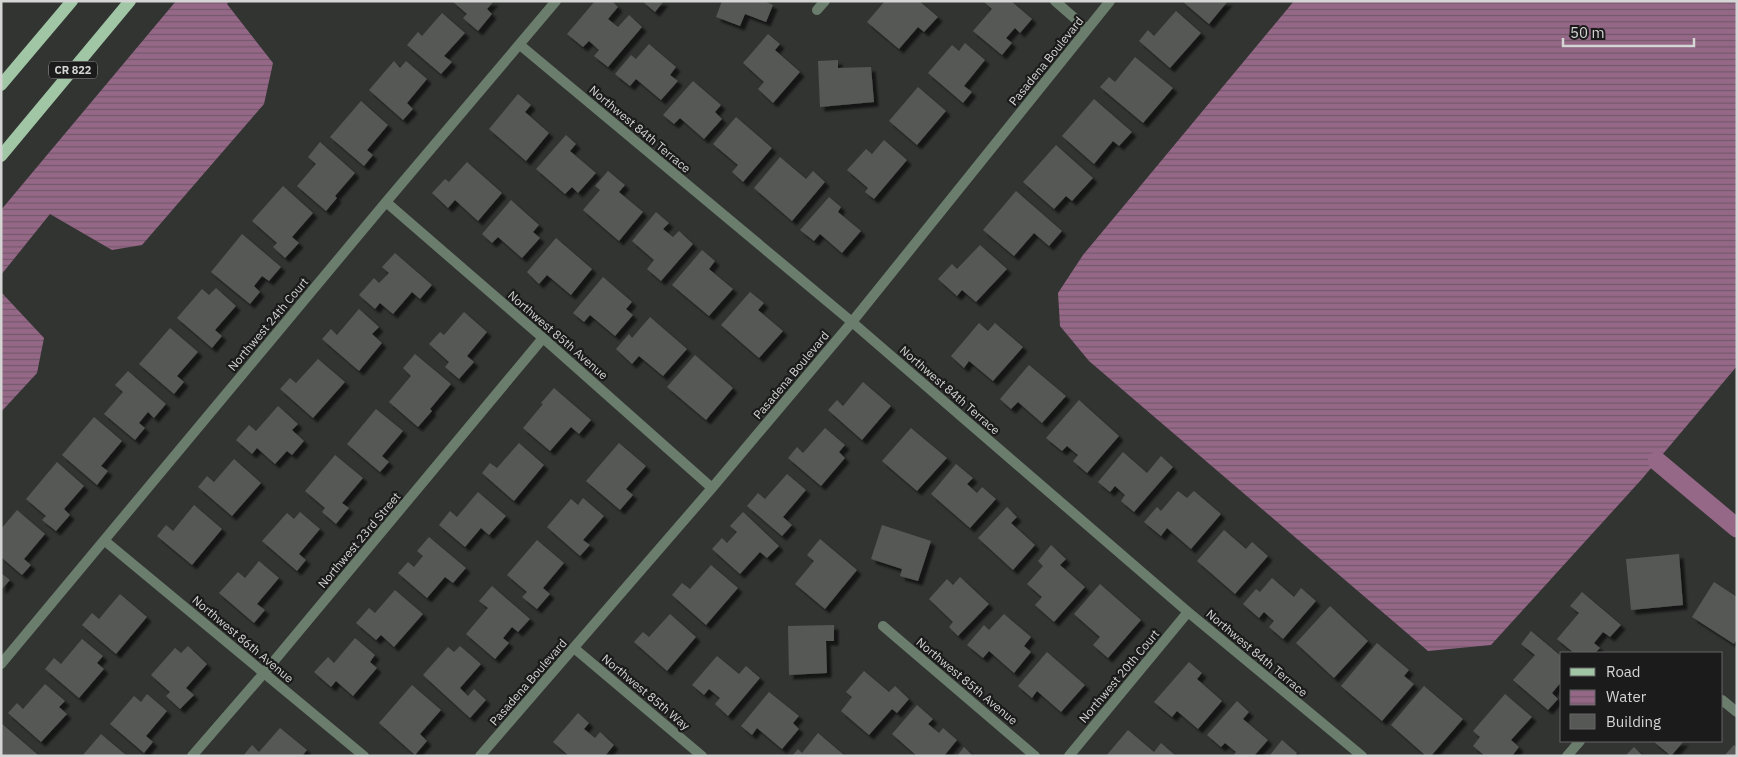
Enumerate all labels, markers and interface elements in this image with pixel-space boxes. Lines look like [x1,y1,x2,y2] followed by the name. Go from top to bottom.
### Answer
[1006,14,1086,108] street label: Pasadena Boulevard
[1563,15,1694,47] scale bar
[1570,23,1605,42] text: 50 m
[49,62,97,78] road number: CR 822
[586,82,694,176] street label: Northwest 84th Terrace
[225,274,311,374] street label: Northwest 24th Court
[505,288,611,383] street label: Northwest 85th Avenue
[750,328,832,422] street label: Pasadena Boulevard
[897,342,1003,438] street label: Northwest 84th Terrace
[314,489,404,591] street label: Northwest 23rd Street
[189,592,297,686] street label: Northwest 86th Avenue
[1203,606,1311,700] street label: Northwest 84th Terrace
[1076,626,1162,726] street label: Northwest 20th Court
[913,634,1021,728] street label: Northwest 85th Avenue
[486,636,570,728] street label: Pasadena Boulevard
[599,651,693,733] street label: Northwest 85th Way
[1560,652,1723,742] legend
[1606,662,1641,681] text: Road
[1606,687,1647,706] text: Water
[1606,712,1661,731] text: Building

